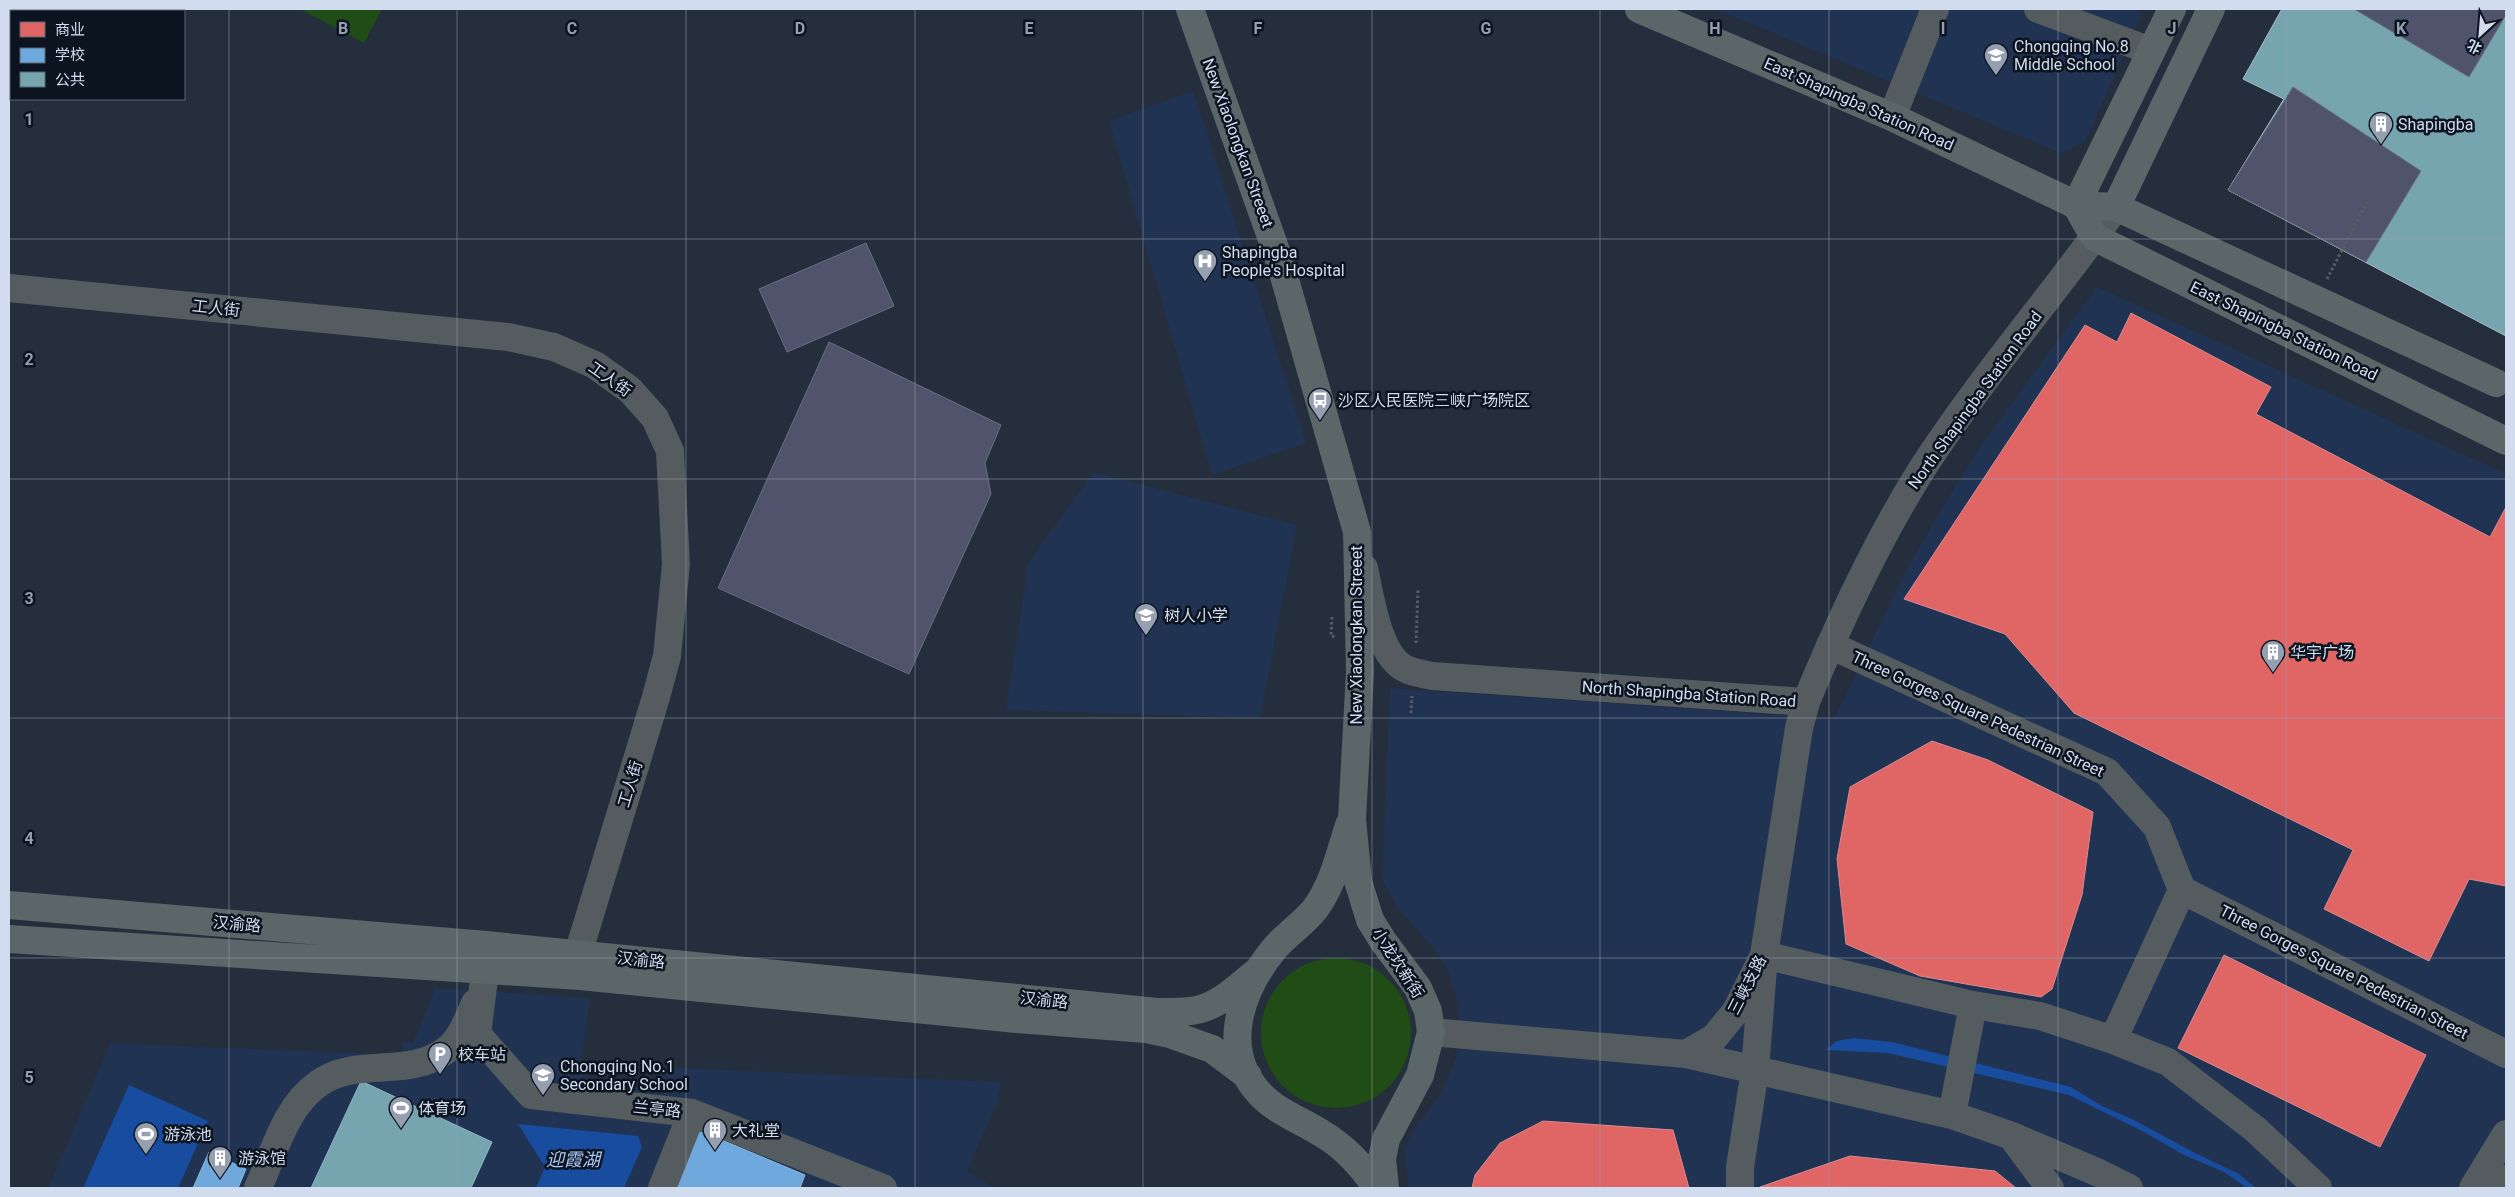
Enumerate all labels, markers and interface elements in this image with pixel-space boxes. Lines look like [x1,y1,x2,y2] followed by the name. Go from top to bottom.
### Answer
[10,10,185,100] legend
[2455,10,2505,60] north arrow
[338,19,348,38] text: B
[567,19,577,38] text: C
[795,19,805,38] text: D
[1025,19,1034,38] text: E
[1254,19,1263,38] text: F
[1481,19,1492,38] text: G
[1709,19,1721,38] text: H
[1941,19,1945,38] text: I
[2168,19,2176,38] text: J
[2396,19,2407,38] text: K
[55,21,85,39] text: 商业
[2465,36,2484,57] text: 北
[2014,37,2129,74] place label: Chongqing No.8 Middle School
[1983,42,2009,76] school or university icon: Chongqing No.8 Middle School
[55,46,85,64] text: 学校
[1761,53,1957,155] street label: East Shapingba Station Road
[1198,56,1278,230] street label: New Xiaolongkan Streeet
[55,71,85,89] text: 公共
[24,110,34,129] text: 1
[2368,111,2394,145] building icon: Shapingba
[2398,115,2473,134] place label: Shapingba
[1222,243,1345,280] place label: Shapingba People's Hospital
[1192,248,1218,282] hospital icon: Shapingba People's Hospital
[2187,277,2381,385] street label: East Shapingba Station Road
[191,296,241,320] street label: 工人街
[1904,307,2046,493] street label: North Shapingba Station Road
[24,350,34,369] text: 2
[585,357,635,401] street label: 工人街
[1307,387,1333,421] bus stop icon: 沙区人民医院三峡广场院区
[1338,391,1530,410] place label: 沙区人民医院三峡广场院区
[1347,546,1366,724] street label: New Xiaolongkan Streeet
[24,589,34,608] text: 3
[1133,602,1159,636] school or university icon: 树人小学
[1164,606,1228,625] place label: 树人小学
[2260,639,2286,673] building icon: 华宇广场
[2290,643,2354,662] place label: 华宇广场
[1849,647,2107,781] street label: Three Gorges Square Pedestrian Street
[1581,677,1797,711] street label: North Shapingba Station Road
[614,758,646,810] street label: 工人街
[24,829,34,848] text: 4
[2217,901,2471,1043] street label: Three Gorges Square Pedestrian Street
[212,912,262,936] street label: 汉渝路
[1368,924,1428,1002] street label: 小龙坎新街
[616,948,666,972] street label: 汉渝路
[1724,952,1770,1018] street label: 三峡支路
[1019,988,1069,1012] street label: 汉渝路
[427,1041,453,1075] parking icon: 校车站
[458,1045,506,1064] place label: 校车站
[560,1057,688,1094] place label: Chongqing No.1 Secondary School
[530,1062,556,1096] school or university icon: Chongqing No.1 Secondary School
[24,1068,34,1087] text: 5
[388,1095,414,1129] sports icon: 体育场
[632,1097,682,1121] street label: 兰亭路
[418,1099,466,1118] place label: 体育场
[702,1117,728,1151] building icon: 大礼堂
[133,1121,159,1155] sports icon: 游泳池
[732,1121,780,1140] place label: 大礼堂
[164,1125,212,1144] place label: 游泳池
[207,1145,233,1179] building icon: 游泳馆
[238,1149,286,1168] place label: 游泳馆
[546,1149,603,1170] water label: 迎霞湖

